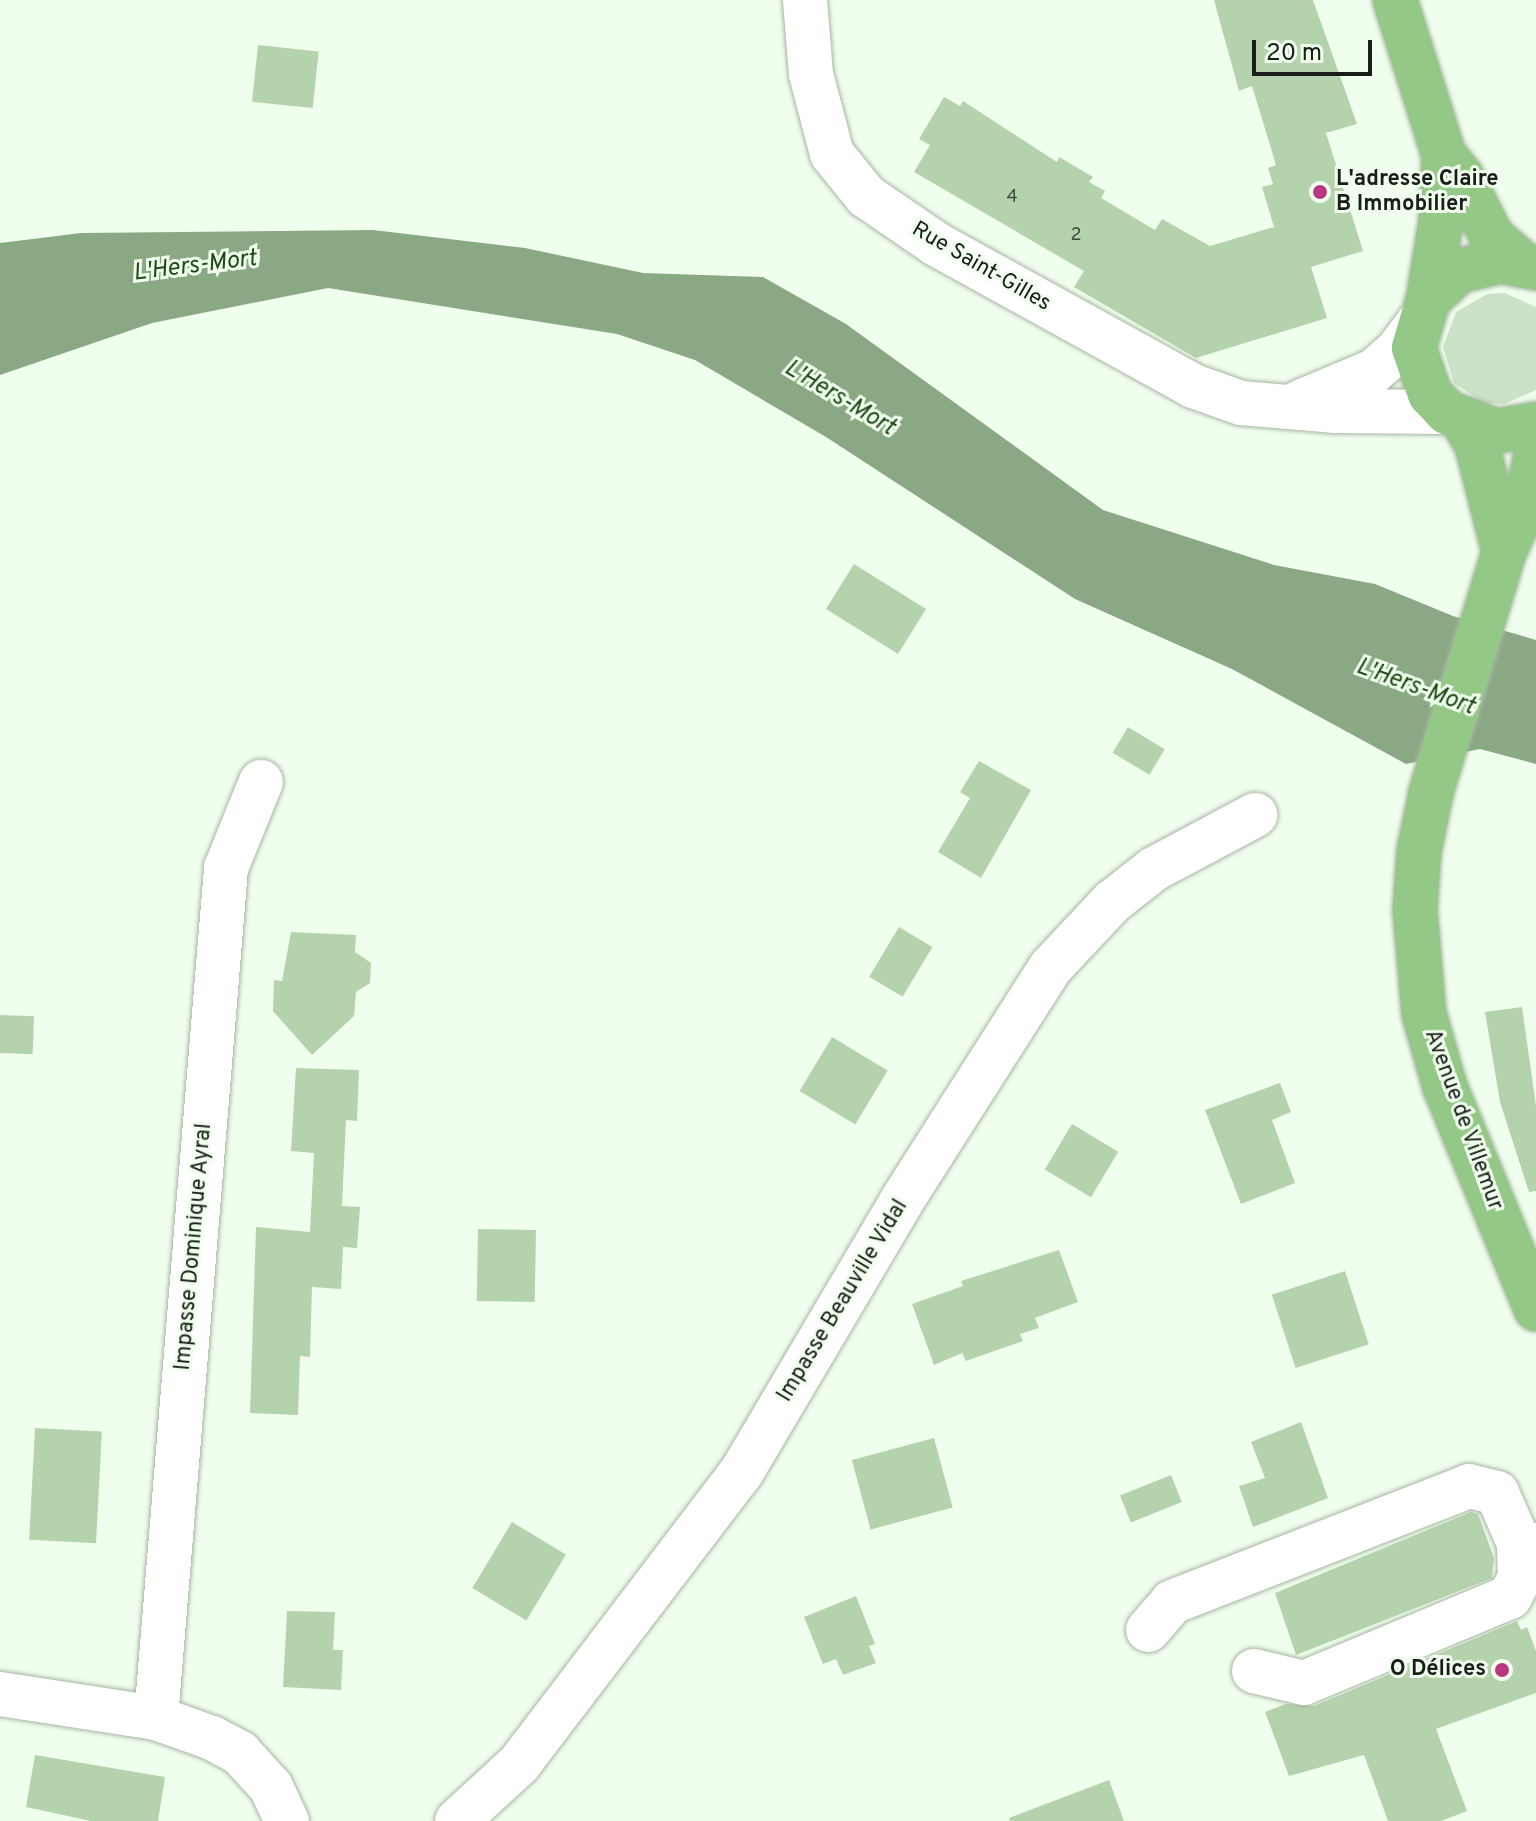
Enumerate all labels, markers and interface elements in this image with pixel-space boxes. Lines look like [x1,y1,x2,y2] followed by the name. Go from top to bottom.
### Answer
[1256,24,1376,74] scale bar
[1266,39,1322,69] text: 20 m
[1336,166,1499,218] place label: L'adresse Claire B Immobilier
[1311,183,1329,201] marker: L'adresse Claire B Immobilier
[1006,187,1018,209] house number: 4
[907,217,1055,317] street label: Rue Saint-Gilles
[1070,225,1082,247] house number: 2
[132,245,258,289] water label: L'Hers-Mort
[778,355,900,443] water label: L'Hers-Mort
[1352,653,1478,723] water label: L'Hers-Mort
[1418,1026,1508,1214] street label: Avenue de Villemur
[170,1122,218,1372] street label: Impasse Dominique Ayral
[772,1195,914,1407] street label: Impasse Beauville Vidal
[1390,1657,1486,1683] place label: O Délices
[1493,1661,1511,1679] marker: O Délices

